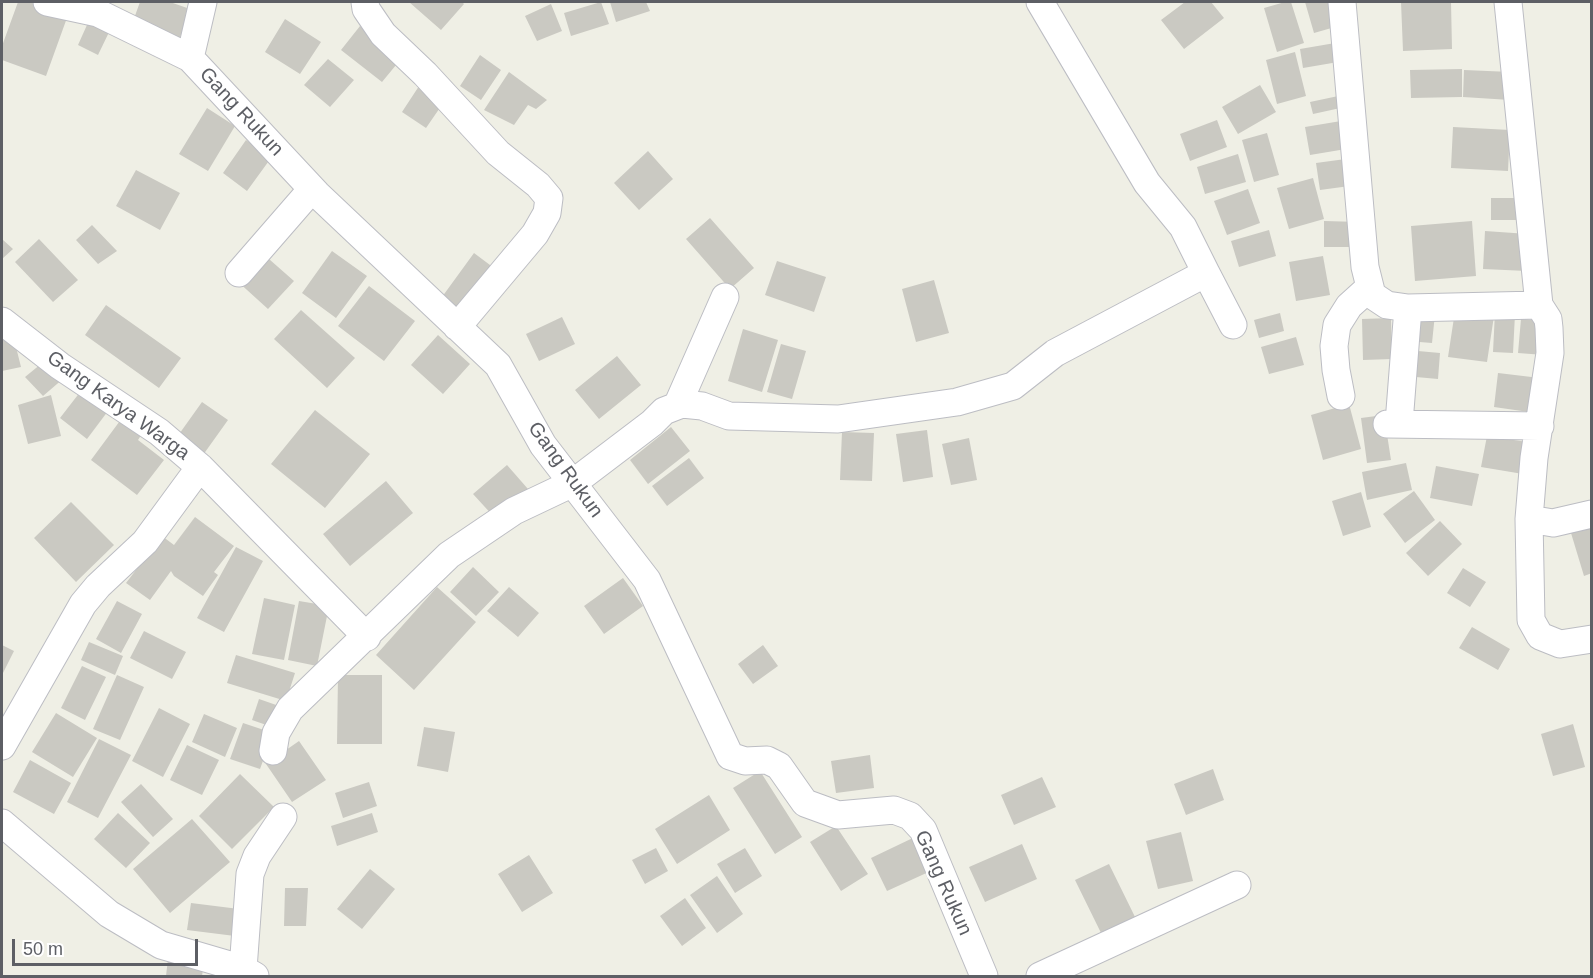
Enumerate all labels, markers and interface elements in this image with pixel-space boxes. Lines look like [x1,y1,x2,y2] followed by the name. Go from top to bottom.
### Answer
[194,63,288,161] street label: Gang Rukun
[42,346,194,466] street label: Gang Karya Warga
[522,418,608,522] street label: Gang Rukun
[909,827,977,939] street label: Gang Rukun
[15,927,201,965] scale bar
[23,939,63,959] text: 50 m

